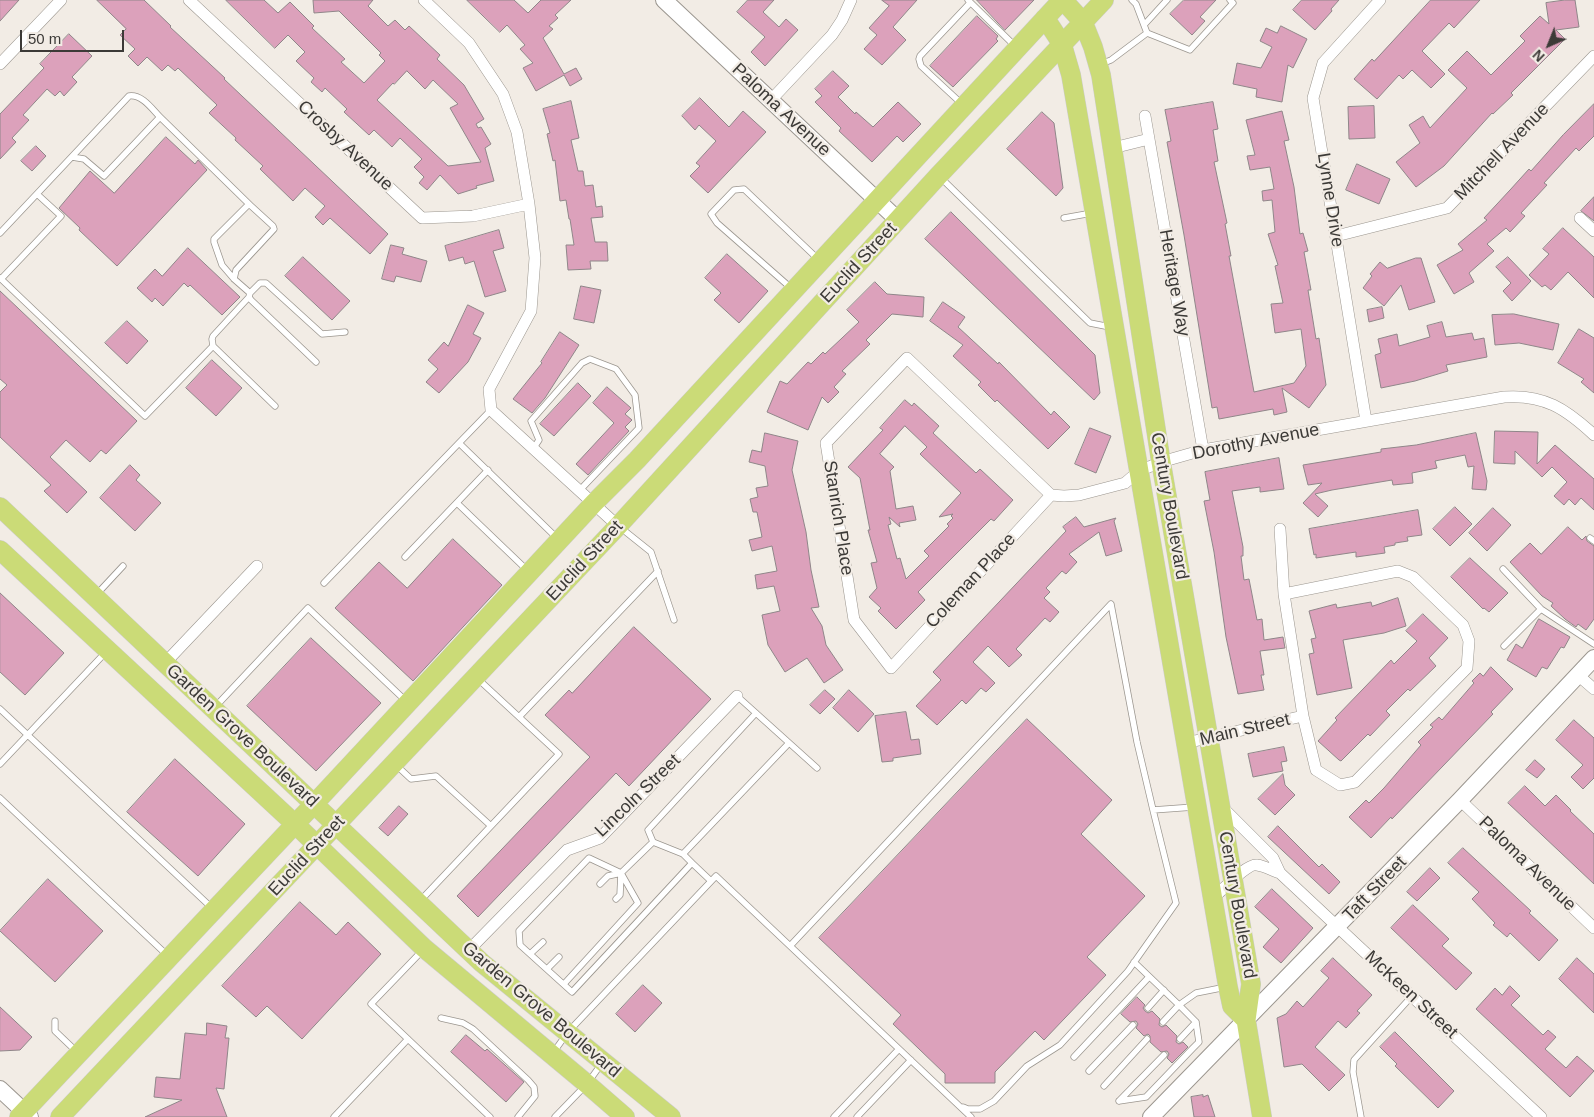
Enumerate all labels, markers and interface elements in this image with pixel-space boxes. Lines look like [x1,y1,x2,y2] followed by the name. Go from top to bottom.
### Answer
[22,20,126,52] scale bar
[1524,20,1574,70] north arrow
[28,30,61,47] text: 50 m
[1529,47,1548,65] text: N
[727,59,835,161] street label: Paloma Avenue
[293,96,397,196] street label: Crosby Avenue
[1450,99,1554,205] street label: Mitchell Avenue
[1312,151,1348,249] street label: Lynne Drive
[816,218,902,308] street label: Euclid Street
[1154,228,1194,338] street label: Heritage Way
[1191,419,1321,465] street label: Dorothy Avenue
[1145,431,1193,581] street label: Century Boulevard
[818,459,858,577] street label: Stanrich Place
[542,516,628,606] street label: Euclid Street
[921,529,1021,633] street label: Coleman Place
[161,660,323,812] street label: Garden Grove Boulevard
[1198,709,1292,751] street label: Main Street
[591,750,685,842] street label: Lincoln Street
[264,811,350,901] street label: Euclid Street
[1474,812,1580,916] street label: Paloma Avenue
[1213,830,1261,980] street label: Century Boulevard
[1339,852,1411,926] street label: Taft Street
[457,937,625,1083] street label: Garden Grove Boulevard
[1360,947,1462,1043] street label: McKeen Street

